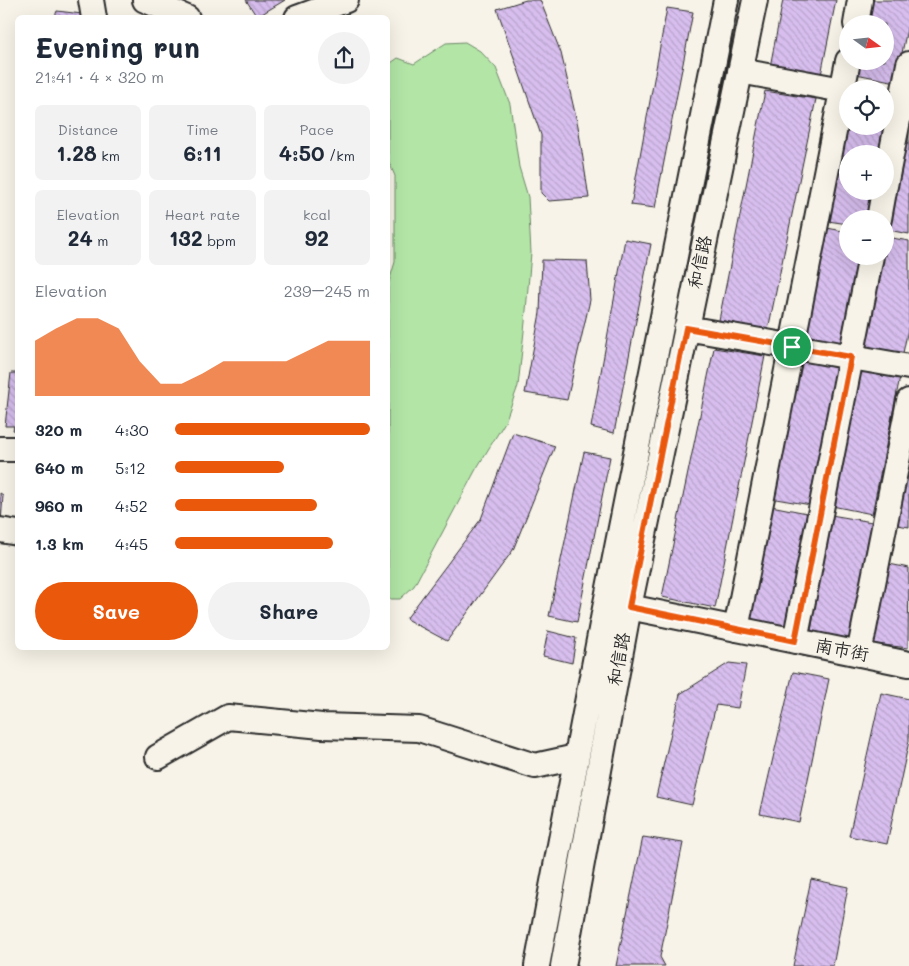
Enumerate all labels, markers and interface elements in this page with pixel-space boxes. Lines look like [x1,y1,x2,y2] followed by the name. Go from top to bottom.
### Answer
[839,15,894,70] north arrow
[839,15,894,265] map controls
[35,29,200,65] text: Evening run
[318,32,370,84] button: share
[35,66,164,87] text: 21:41 · 4 × 320 m
[839,80,894,135] button: locate
[58,120,118,139] text: Distance
[187,120,218,139] text: Time
[300,120,334,139] text: Pace
[56,139,97,166] text: 1.28
[184,139,221,166] text: 6:11
[279,139,324,166] text: 4:50
[839,145,894,200] button: +
[97,146,120,165] text: km
[324,146,355,165] text: /km
[57,205,120,224] text: Elevation
[165,205,240,224] text: Heart rate
[303,205,331,224] text: kcal
[839,210,894,265] button: −
[68,224,93,251] text: 24
[169,224,203,251] text: 132
[305,224,329,251] text: 92
[93,231,109,250] text: m
[203,231,236,250] text: bpm
[682,233,716,291] street label: 和信路
[35,280,107,301] text: Elevation
[284,280,370,301] text: 239–245 m
[771,326,813,368] pin
[778,333,806,361] icon: arrive
[35,419,82,440] text: 320 m
[115,419,149,440] text: 4:30
[35,457,84,478] text: 640 m
[115,457,145,478] text: 5:12
[35,495,83,516] text: 960 m
[115,495,148,516] text: 4:52
[35,533,84,554] text: 1.3 km
[115,533,148,554] text: 4:45
[35,582,198,640] button: Save
[208,582,370,640] button: Share
[602,630,635,687] street label: 和信路
[813,632,871,666] street label: 南市街

